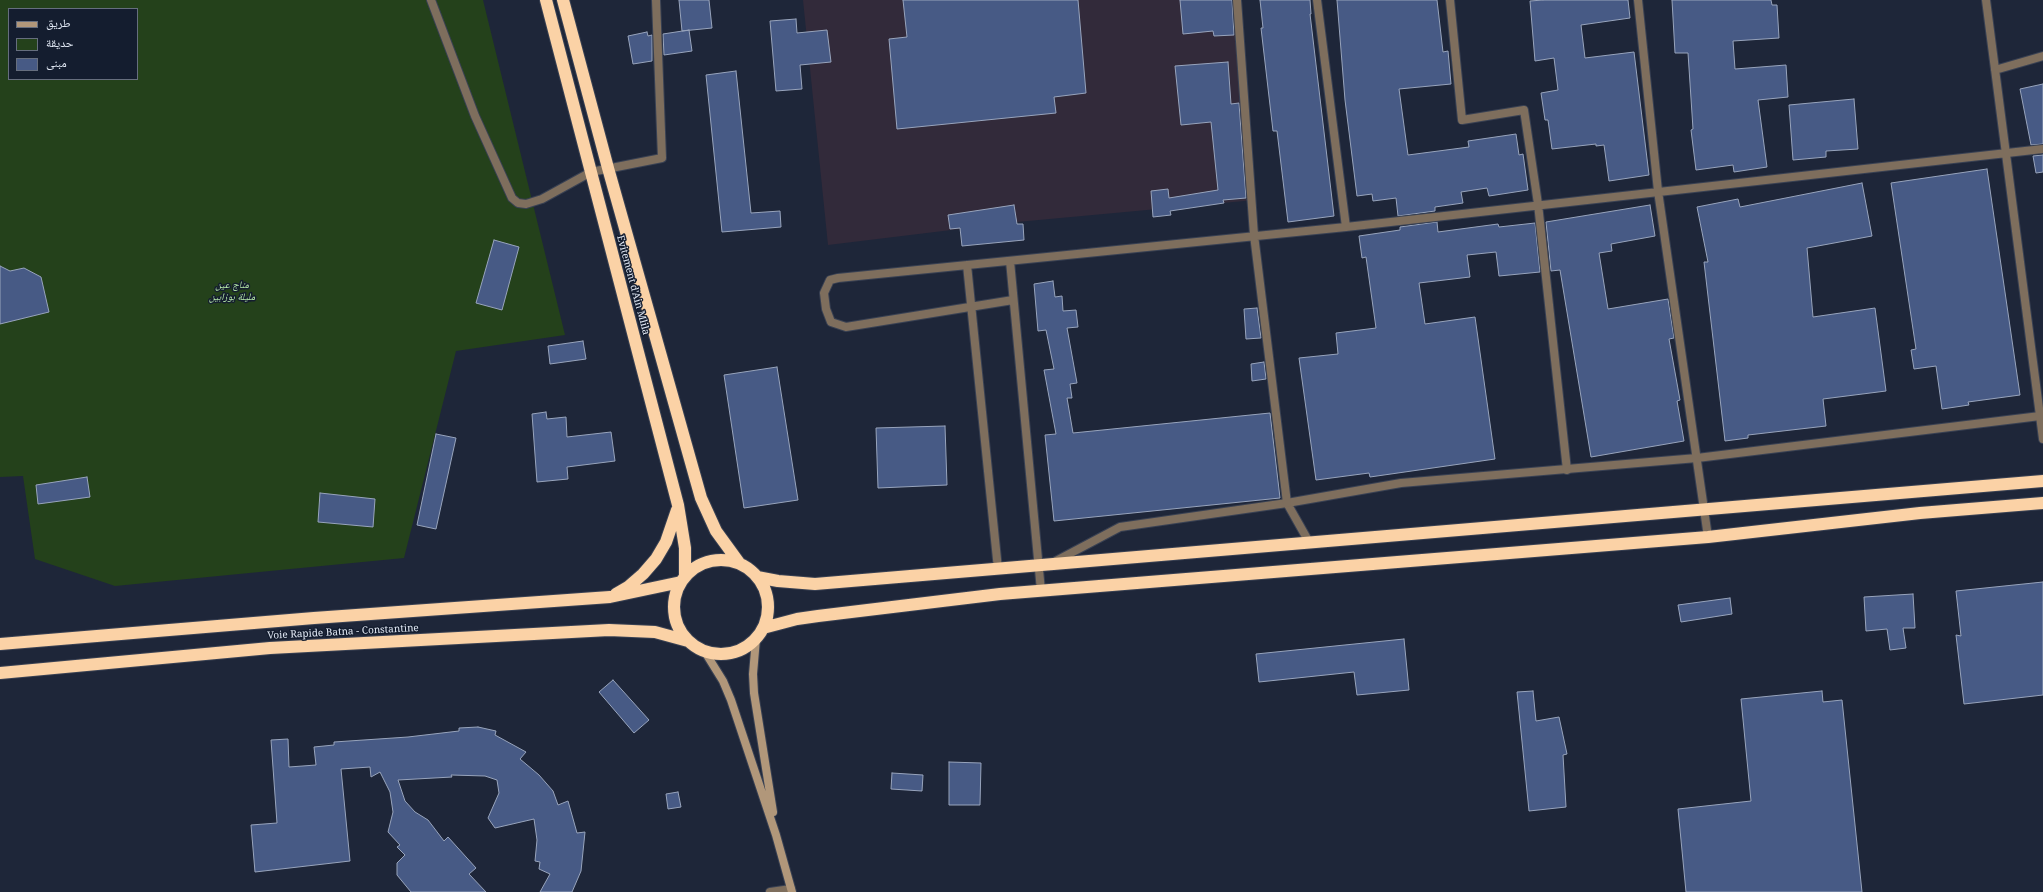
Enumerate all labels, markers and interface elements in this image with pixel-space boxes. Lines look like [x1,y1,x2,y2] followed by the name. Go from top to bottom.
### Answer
[8,8,138,80] legend
[46,14,71,31] text: طريق
[46,34,74,51] text: حديقة
[46,54,67,71] text: مبنى
[614,234,652,336] street label: Evitement d'Ain Mlila
[209,279,255,302] park label: مناج عين مليلة بوزابين
[267,622,419,642] street label: Voie Rapide Batna - Constantine

